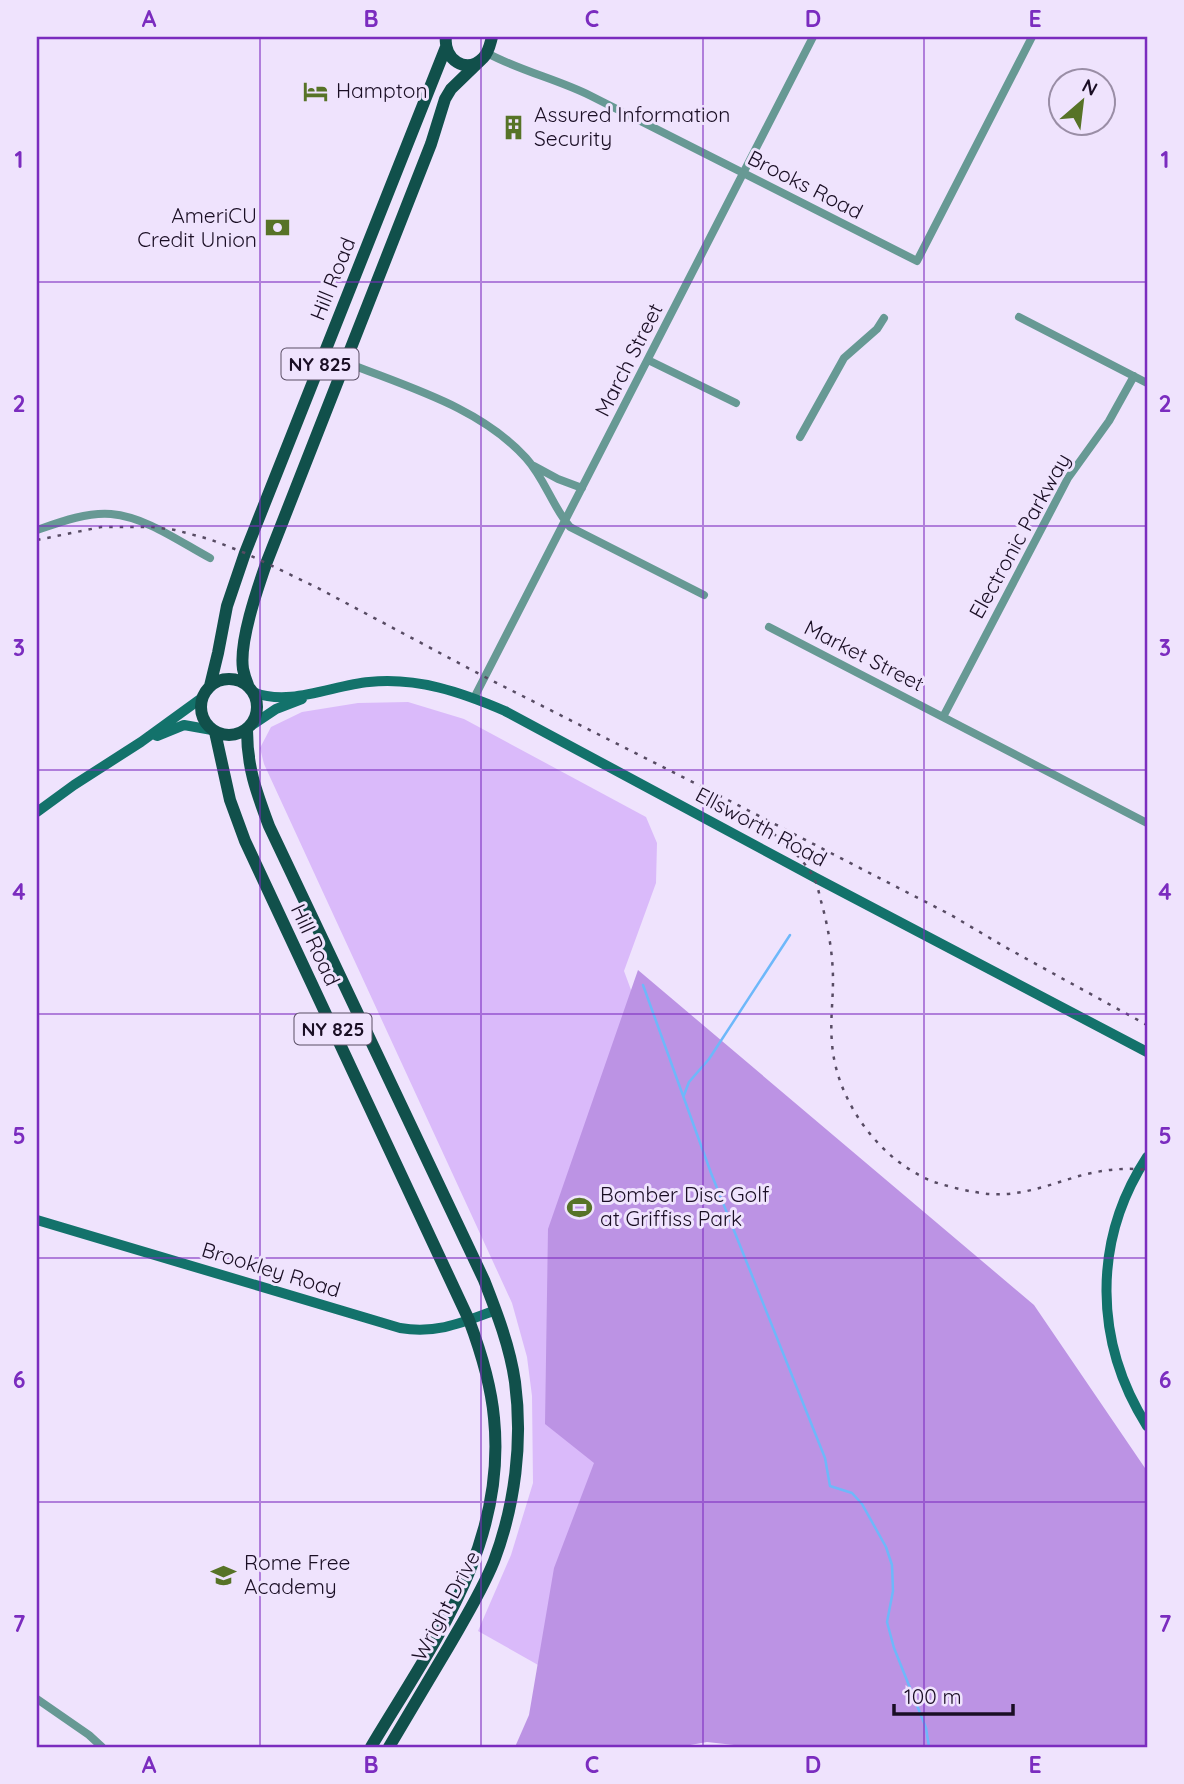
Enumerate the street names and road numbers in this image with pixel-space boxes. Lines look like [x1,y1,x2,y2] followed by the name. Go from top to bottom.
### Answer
[744,144,867,224] street label: Brooks Road
[304,233,360,324] street label: Hill Road
[588,299,668,421] street label: March Street
[282,348,358,380] road number: NY 825
[963,448,1075,623] street label: Electronic Parkway
[800,614,929,696] street label: Market Street
[691,781,832,872] street label: Ellsworth Road
[286,900,346,990] street label: Hill Road
[294,1014,372,1044] road number: NY 825
[199,1236,344,1303] street label: Brookley Road
[405,1546,485,1665] street label: Wright Drive

